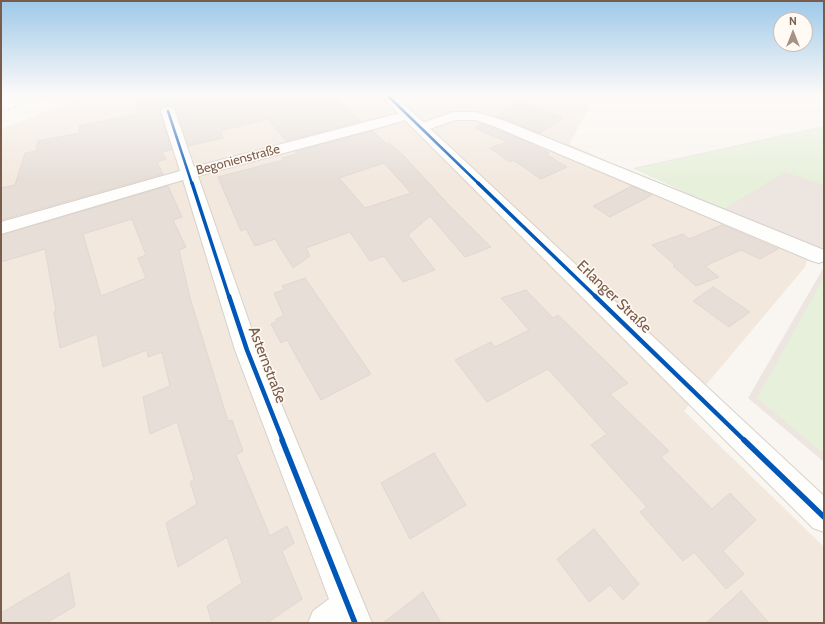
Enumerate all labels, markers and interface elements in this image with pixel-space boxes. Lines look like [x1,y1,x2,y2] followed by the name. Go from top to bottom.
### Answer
[773,12,813,52] north arrow
[789,14,797,28] text: N
[194,141,282,179] street label: Begonienstraße
[573,257,655,337] street label: Erlanger Straße
[244,324,290,406] street label: Asternstraße

